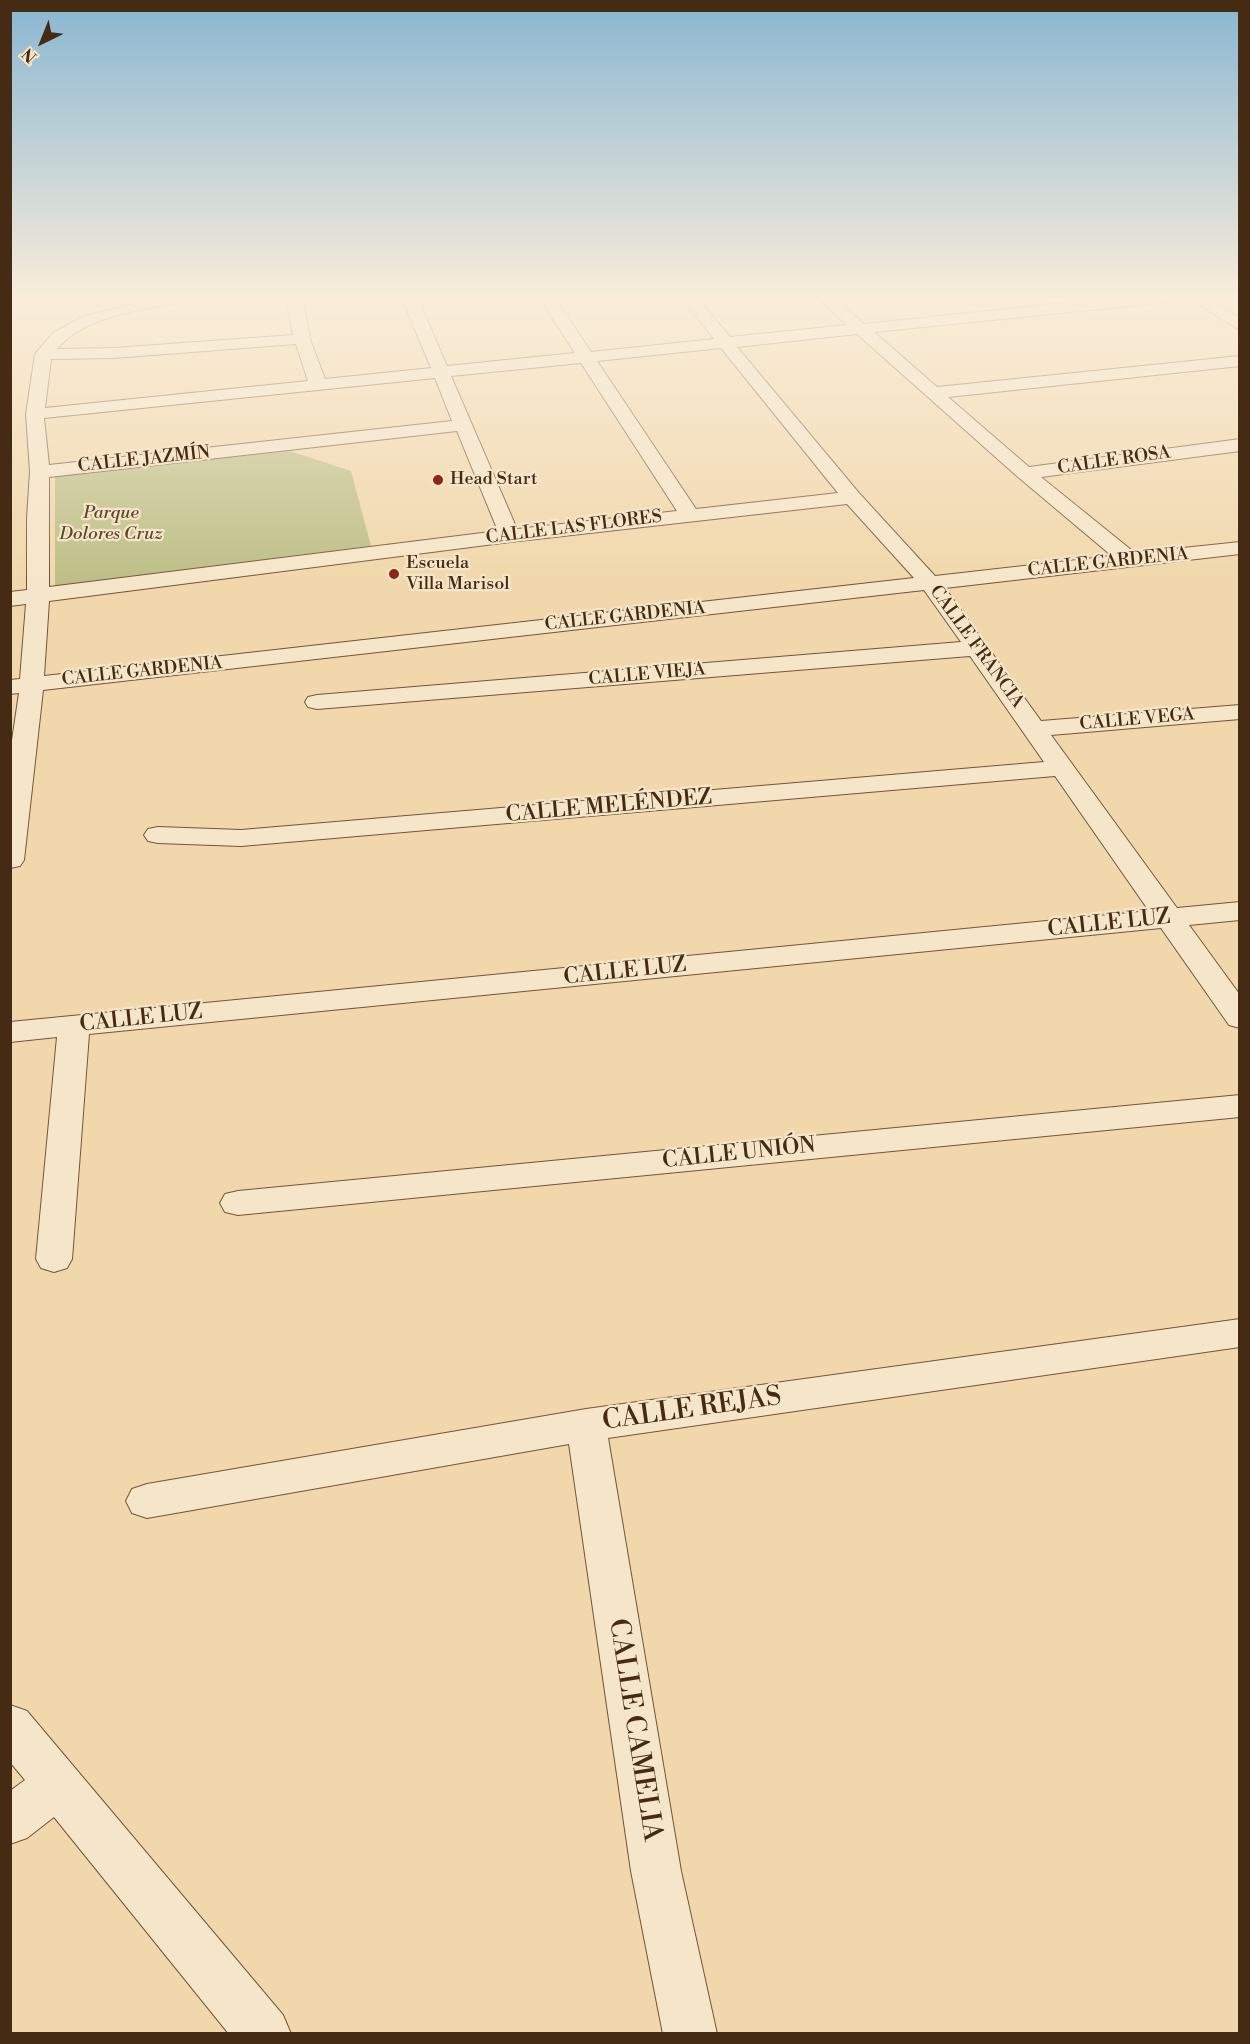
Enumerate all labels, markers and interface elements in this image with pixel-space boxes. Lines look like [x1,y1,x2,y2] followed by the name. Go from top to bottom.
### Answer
[12,12,72,72] north arrow
[18,44,41,67] text: N
[77,442,211,478] street label: CALLE JAZMÍN
[1056,442,1172,480] street label: CALLE ROSA
[450,469,537,491] place label: Head Start
[431,473,445,487] marker: Head Start
[59,503,163,546] park label: Parque Dolores Cruz
[485,506,663,550] street label: CALLE LAS FLORES
[1027,544,1189,582] street label: CALLE GARDENIA
[406,553,510,596] place label: Escuela Villa Marisol
[387,567,401,581] marker: Escuela Villa Marisol
[924,582,1028,712] street label: CALLE FRANCIA
[544,598,706,636] street label: CALLE GARDENIA
[61,653,223,691] street label: CALLE GARDENIA
[588,659,706,691] street label: CALLE VIEJA
[1079,704,1195,736] street label: CALLE VEGA
[505,785,713,829] street label: CALLE MELÉNDEZ
[1046,904,1172,944] street label: CALLE LUZ
[562,952,688,992] street label: CALLE LUZ
[78,999,204,1039] street label: CALLE LUZ
[661,1133,817,1175] street label: CALLE UNIÓN
[600,1381,784,1439] street label: CALLE REJAS
[600,1616,668,1844] street label: CALLE CAMELIA

